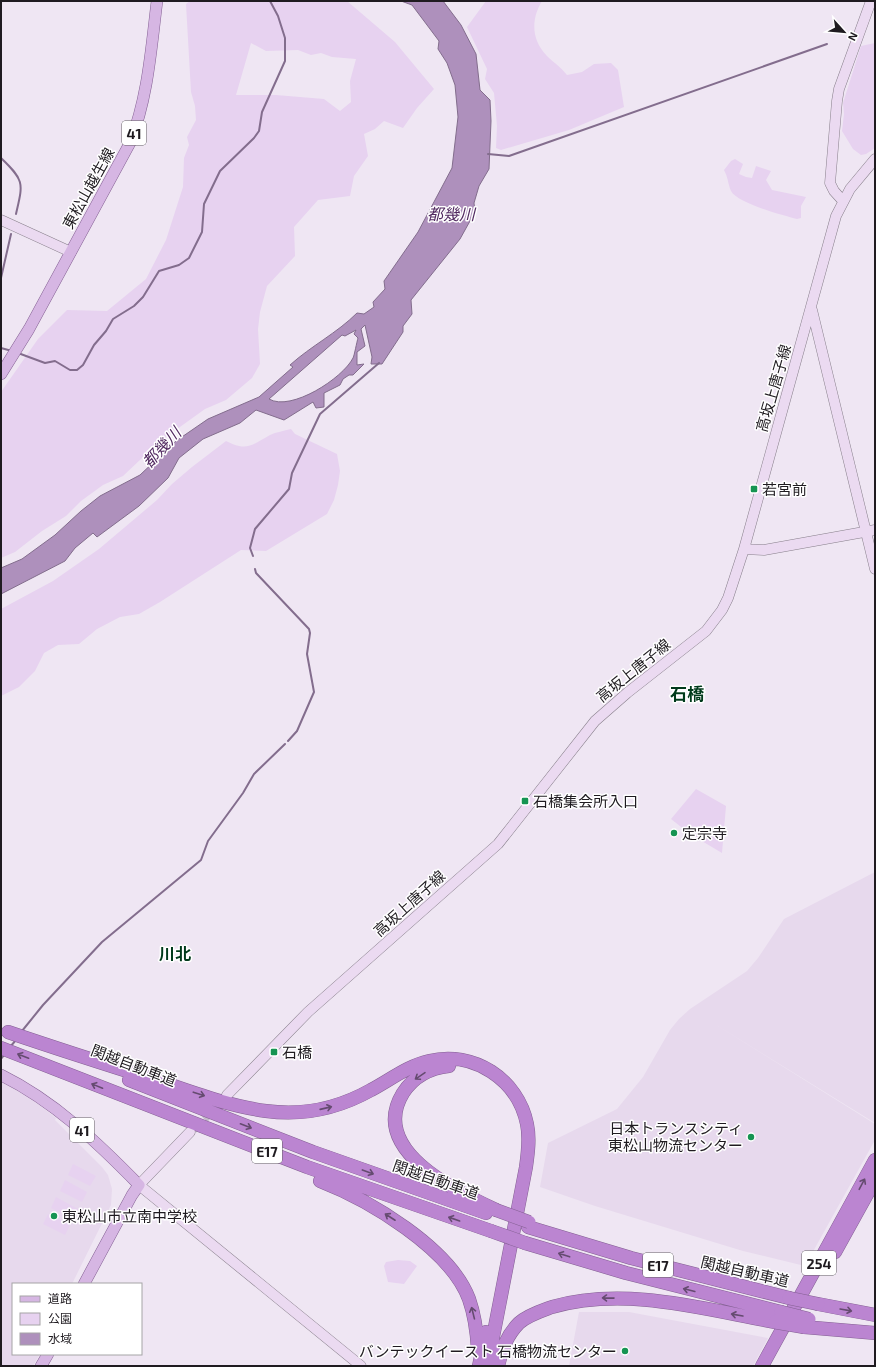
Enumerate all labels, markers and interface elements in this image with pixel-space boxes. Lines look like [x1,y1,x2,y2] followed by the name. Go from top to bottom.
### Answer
[824,12,864,52] north arrow
[846,30,861,43] text: N
[122,121,146,145] road number: 41
[58,144,118,232] street label: 東松山越生線
[427,204,477,223] water label: 都幾川
[752,342,794,434] street label: 高坂上唐子線
[138,422,186,471] water label: 都幾川
[762,480,807,498] place label: 若宮前
[749,484,759,494] marker: 若宮前
[592,635,674,705] street label: 高坂上唐子線
[670,683,705,703] district label: 石橋
[533,792,638,810] place label: 石橋集会所入口
[520,796,530,806] marker: 石橋集会所入口
[682,824,727,842] place label: 定宗寺
[669,828,679,838] marker: 定宗寺
[370,866,448,940] street label: 高坂上唐子線
[159,944,191,963] district label: 川北
[89,1040,179,1090] street label: 関越自動車道
[282,1043,312,1061] place label: 石橋
[269,1047,279,1057] marker: 石橋
[17,1052,29,1060] one-way arrow
[415,1072,426,1080] one-way arrow
[91,1081,103,1089] one-way arrow
[192,1091,205,1098] one-way arrow
[319,1104,332,1111] one-way arrow
[70,1118,94,1142] road number: 41
[608,1119,743,1154] place label: 日本トランスシティ 東松山物流センター
[239,1123,251,1131] one-way arrow
[746,1132,756,1142] marker: 日本トランスシティ 東松山物流センター
[252,1139,282,1163] road number: E17
[391,1156,481,1202] street label: 関越自動車道
[361,1168,373,1176] one-way arrow
[858,1178,866,1190] one-way arrow
[62,1207,197,1225] place label: 東松山市立南中学校
[49,1211,59,1221] marker: 東松山市立南中学校
[385,1213,396,1222] one-way arrow
[448,1215,461,1222] one-way arrow
[557,1251,570,1258] one-way arrow
[802,1251,836,1275] road number: 254
[699,1252,791,1290] street label: 関越自動車道
[643,1253,673,1277] road number: E17
[12,1283,142,1355] legend
[683,1286,696,1293] one-way arrow
[48,1291,72,1305] text: 道路
[602,1294,615,1302] one-way arrow
[839,1306,852,1314] one-way arrow
[469,1307,477,1320] one-way arrow
[48,1311,72,1325] text: 公園
[731,1311,744,1319] one-way arrow
[48,1331,72,1345] text: 水域
[359,1342,617,1360] place label: バンテックイースト 石橋物流センター
[620,1346,630,1356] marker: バンテックイースト 石橋物流センター

